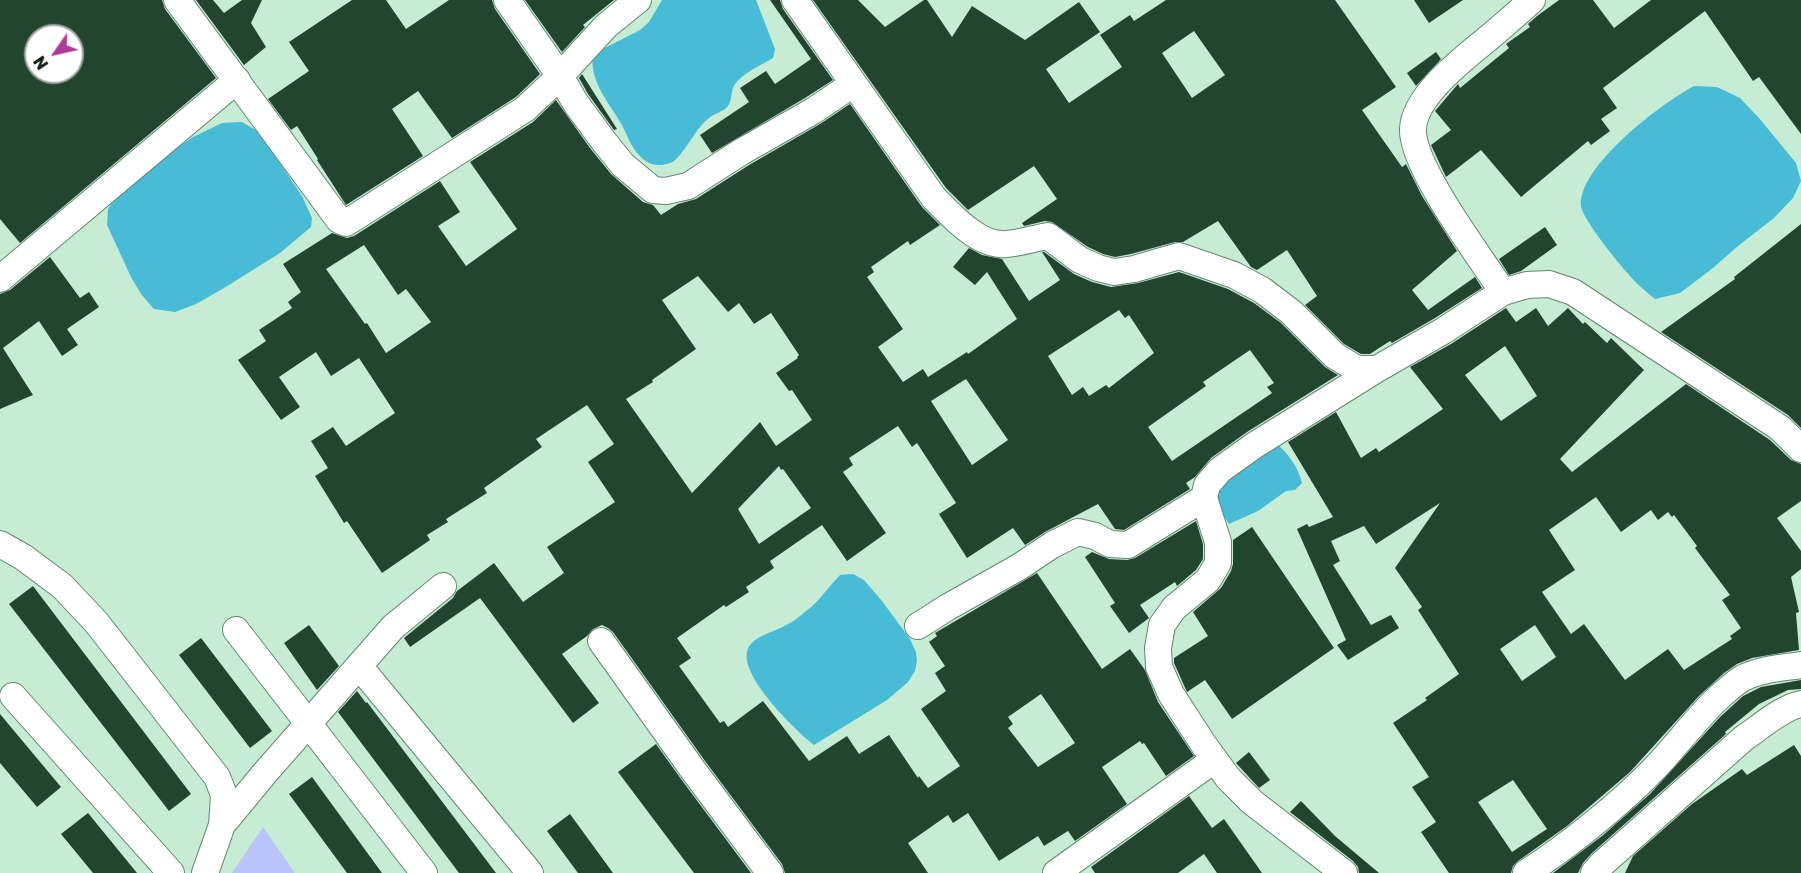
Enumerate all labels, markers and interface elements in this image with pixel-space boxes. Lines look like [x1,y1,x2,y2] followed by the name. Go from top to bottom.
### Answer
[24,24,84,84] north arrow
[29,52,52,74] text: N

